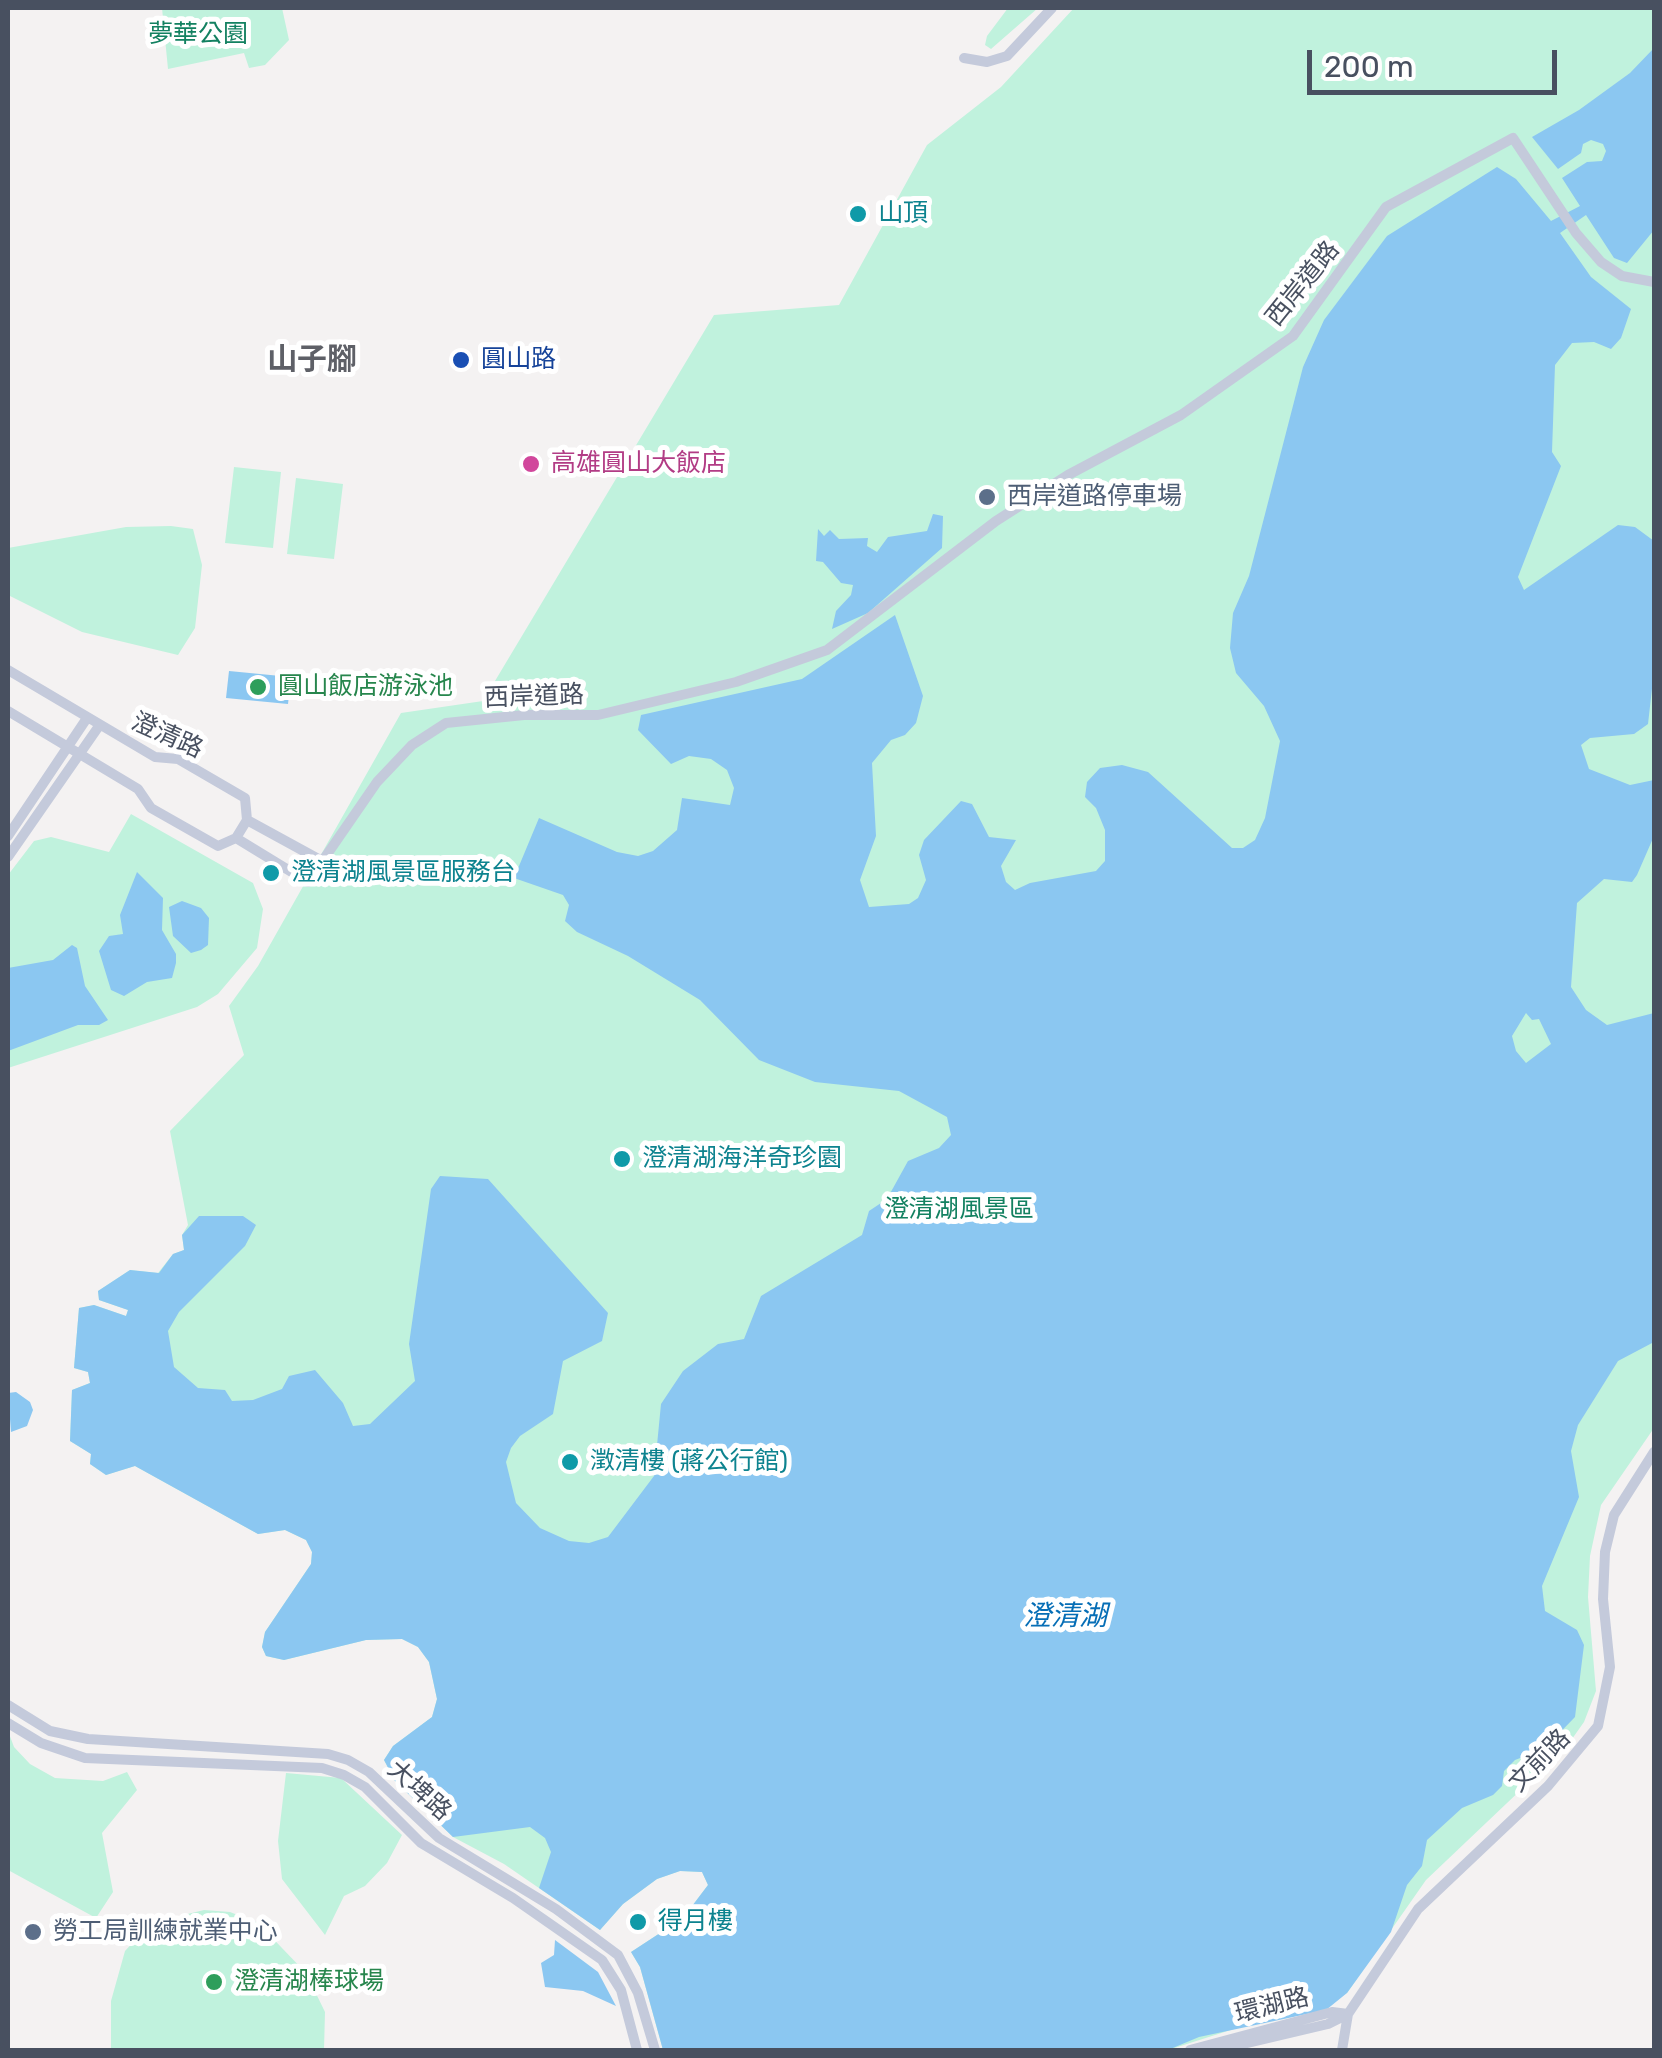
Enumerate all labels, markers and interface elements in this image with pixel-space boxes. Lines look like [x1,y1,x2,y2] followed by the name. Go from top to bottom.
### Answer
[148,20,248,50] park label: 夢華公園
[1312,30,1562,92] scale bar
[1324,49,1414,85] text: 200 m
[878,199,928,229] place label: 山頂
[847,203,869,225] marker: 山頂
[1260,236,1346,332] street label: 西岸道路
[267,342,357,378] district label: 山子腳
[481,345,556,375] place label: 圓山路
[450,349,472,371] marker: 圓山路
[551,449,726,479] place label: 高雄圓山大飯店
[520,453,542,475] marker: 高雄圓山大飯店
[1007,482,1182,512] place label: 西岸道路停車場
[976,486,998,508] marker: 西岸道路停車場
[278,672,453,702] place label: 圓山飯店游泳池
[247,676,269,698] marker: 圓山飯店游泳池
[484,680,584,714] street label: 西岸道路
[127,707,207,765] street label: 澄清路
[291,858,516,888] place label: 澄清湖風景區服務台
[260,862,282,884] marker: 澄清湖風景區服務台
[642,1144,842,1174] place label: 澄清湖海洋奇珍園
[611,1148,633,1170] marker: 澄清湖海洋奇珍園
[884,1195,1034,1225] park label: 澄清湖風景區
[590,1447,788,1477] place label: 澂清樓 (蔣公行館)
[559,1451,581,1473] marker: 澂清樓 (蔣公行館)
[1023,1600,1107,1634] water label: 澄清湖
[1503,1724,1577,1798] street label: 文前路
[381,1755,457,1827] street label: 大埤路
[658,1907,733,1937] place label: 得月樓
[627,1911,649,1933] marker: 得月樓
[53,1917,278,1947] place label: 勞工局訓練就業中心
[22,1921,44,1943] marker: 勞工局訓練就業中心
[234,1967,384,1997] place label: 澄清湖棒球場
[203,1971,225,1993] marker: 澄清湖棒球場
[1232,1982,1312,2030] street label: 環湖路

